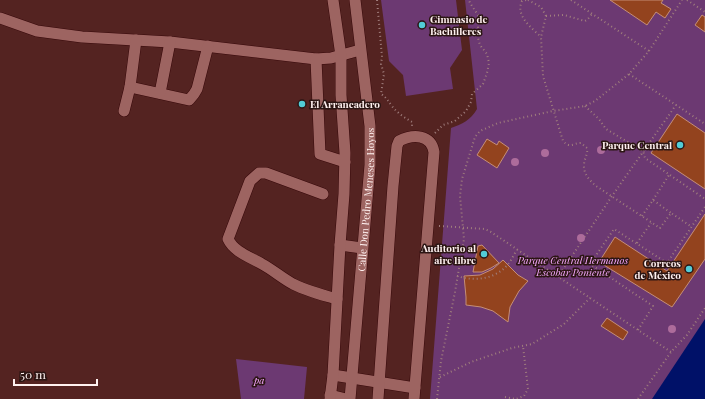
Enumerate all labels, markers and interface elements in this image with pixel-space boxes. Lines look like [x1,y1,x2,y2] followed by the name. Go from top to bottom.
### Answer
[430,12,488,38] place label: Gimnasio de Bachilleres
[417,20,427,30] marker: Gimnasio de Bachilleres
[310,97,380,111] place label: El Arrancadero
[297,99,307,109] marker: El Arrancadero
[354,128,377,272] street label: Calle Don Pedro Meneses Hoyos
[602,138,672,152] place label: Parque Central
[675,140,685,150] marker: Parque Central
[420,241,476,267] place label: Auditorio al aire libre
[479,249,489,259] marker: Auditorio al aire libre
[517,253,629,279] park label: Parque Central Hermanos Escobar Poniente
[635,256,681,282] place label: Correos de México
[684,264,694,274] marker: Correos de México
[14,361,97,387] scale bar
[20,366,46,382] text: 50 m
[253,373,264,387] park label: pa

